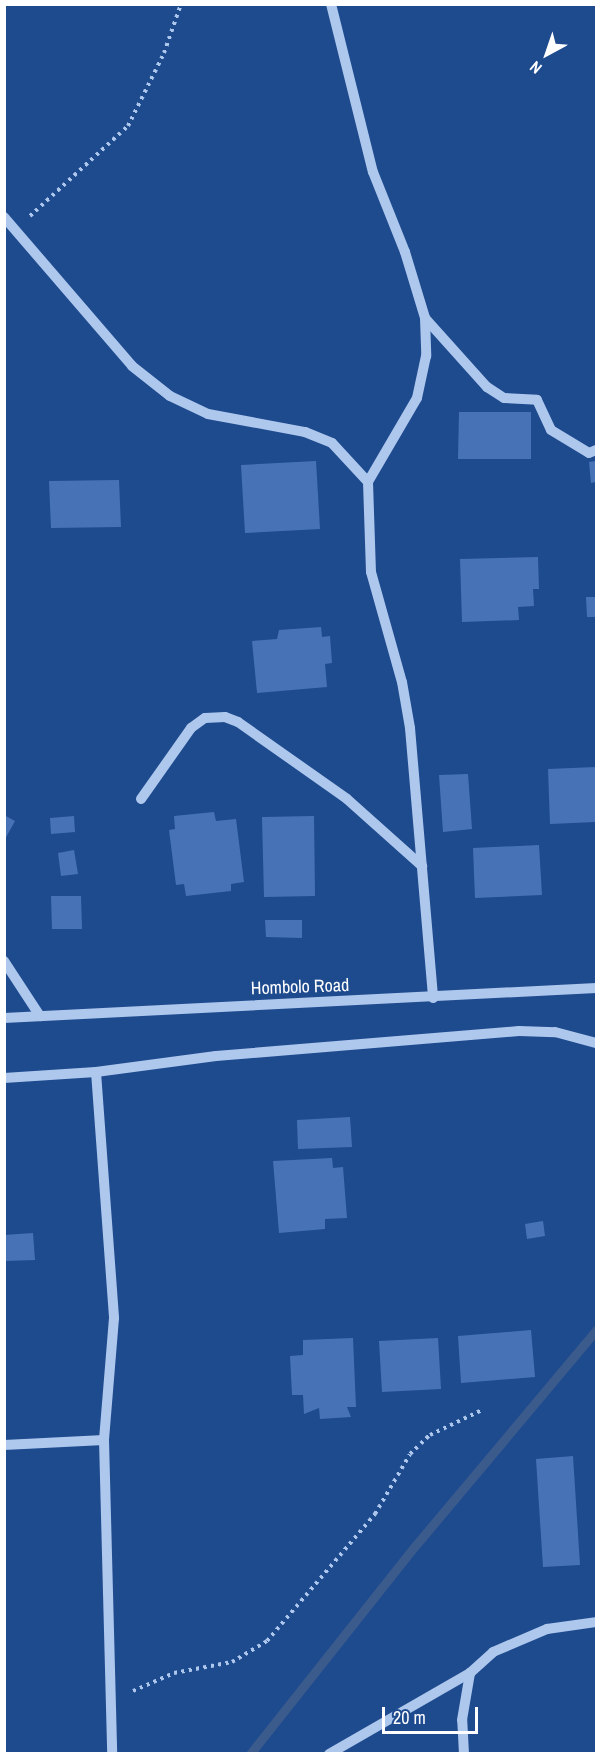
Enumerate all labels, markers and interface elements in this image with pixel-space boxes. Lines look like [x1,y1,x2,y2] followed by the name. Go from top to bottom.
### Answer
[517,24,577,84] north arrow
[525,56,546,79] text: N
[250,974,350,1000] street label: Hombolo Road
[385,1695,481,1733] scale bar
[393,1705,426,1730] text: 20 m

